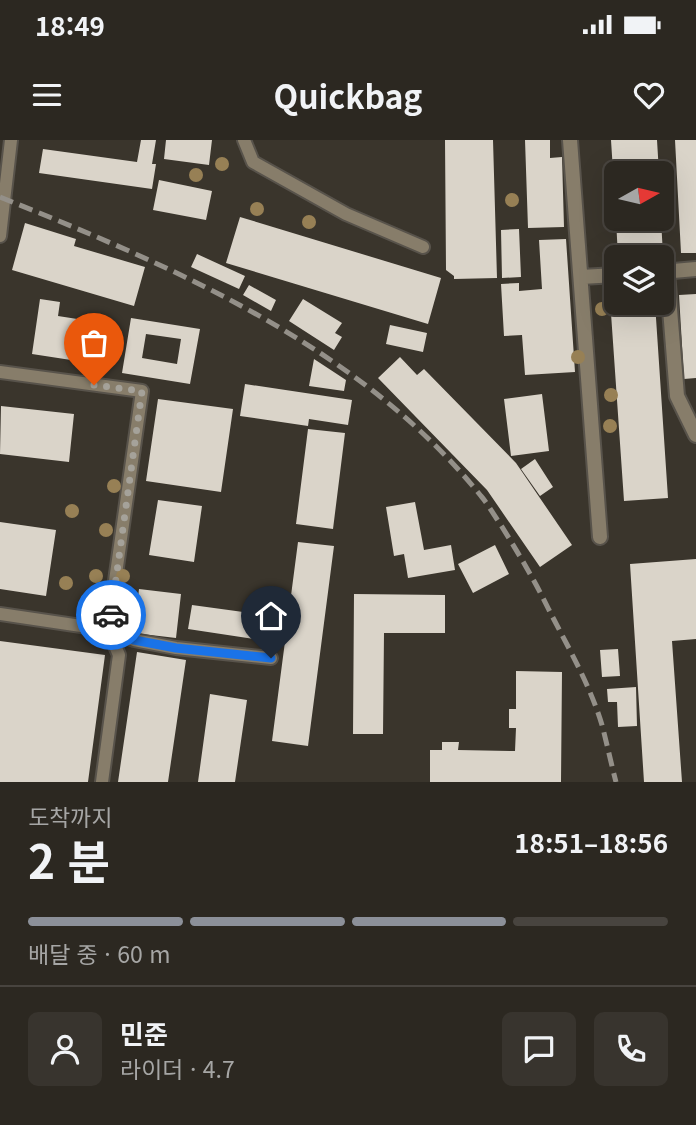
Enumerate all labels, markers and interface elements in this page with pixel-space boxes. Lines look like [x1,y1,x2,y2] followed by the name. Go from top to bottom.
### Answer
[35,6,105,43] text: 18:49
[274,72,422,118] text: Quickbag
[28,76,66,114] icon: menu
[630,76,668,114] icon: heart
[604,161,674,231] north arrow
[604,161,674,315] map controls
[604,245,674,315] button: layers
[64,313,124,385] pin
[75,324,113,362] icon: bag
[76,580,146,650] courier
[241,586,301,658] pin
[92,596,130,634] icon: car
[252,597,290,635] icon: home
[28,799,113,833] text: 도착까지
[514,823,668,860] text: 18:51–18:56
[28,826,110,892] text: 2 분
[28,936,171,970] text: 배달 중 · 60 m
[28,1012,102,1086] button: person
[502,1012,576,1086] button: chat
[594,1012,668,1086] button: phone
[120,1014,168,1051] text: 민준
[120,1051,235,1085] text: 라이더 · 4.7

